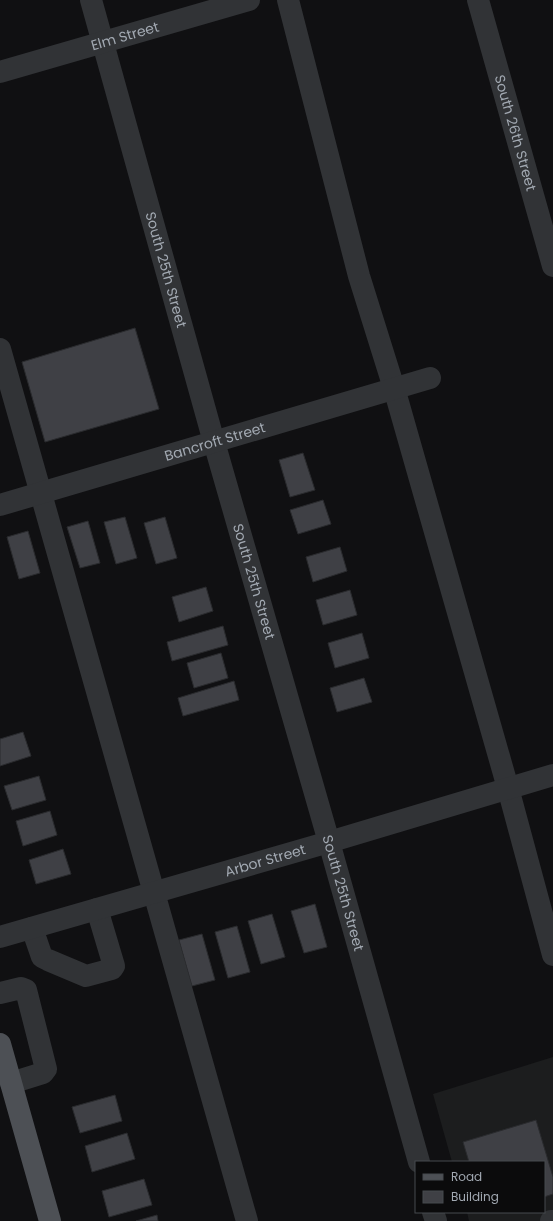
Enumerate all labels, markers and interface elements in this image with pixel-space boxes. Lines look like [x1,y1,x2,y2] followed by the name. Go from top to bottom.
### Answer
[89,17,161,55] street label: Elm Street
[490,72,541,193] street label: South 26th Street
[140,209,192,330] street label: South 25th Street
[162,417,268,466] street label: Bancroft Street
[228,521,280,642] street label: South 25th Street
[317,833,369,953] street label: South 25th Street
[222,839,308,882] street label: Arbor Street
[415,1161,545,1213] legend
[451,1168,482,1185] text: Road
[451,1188,499,1205] text: Building

